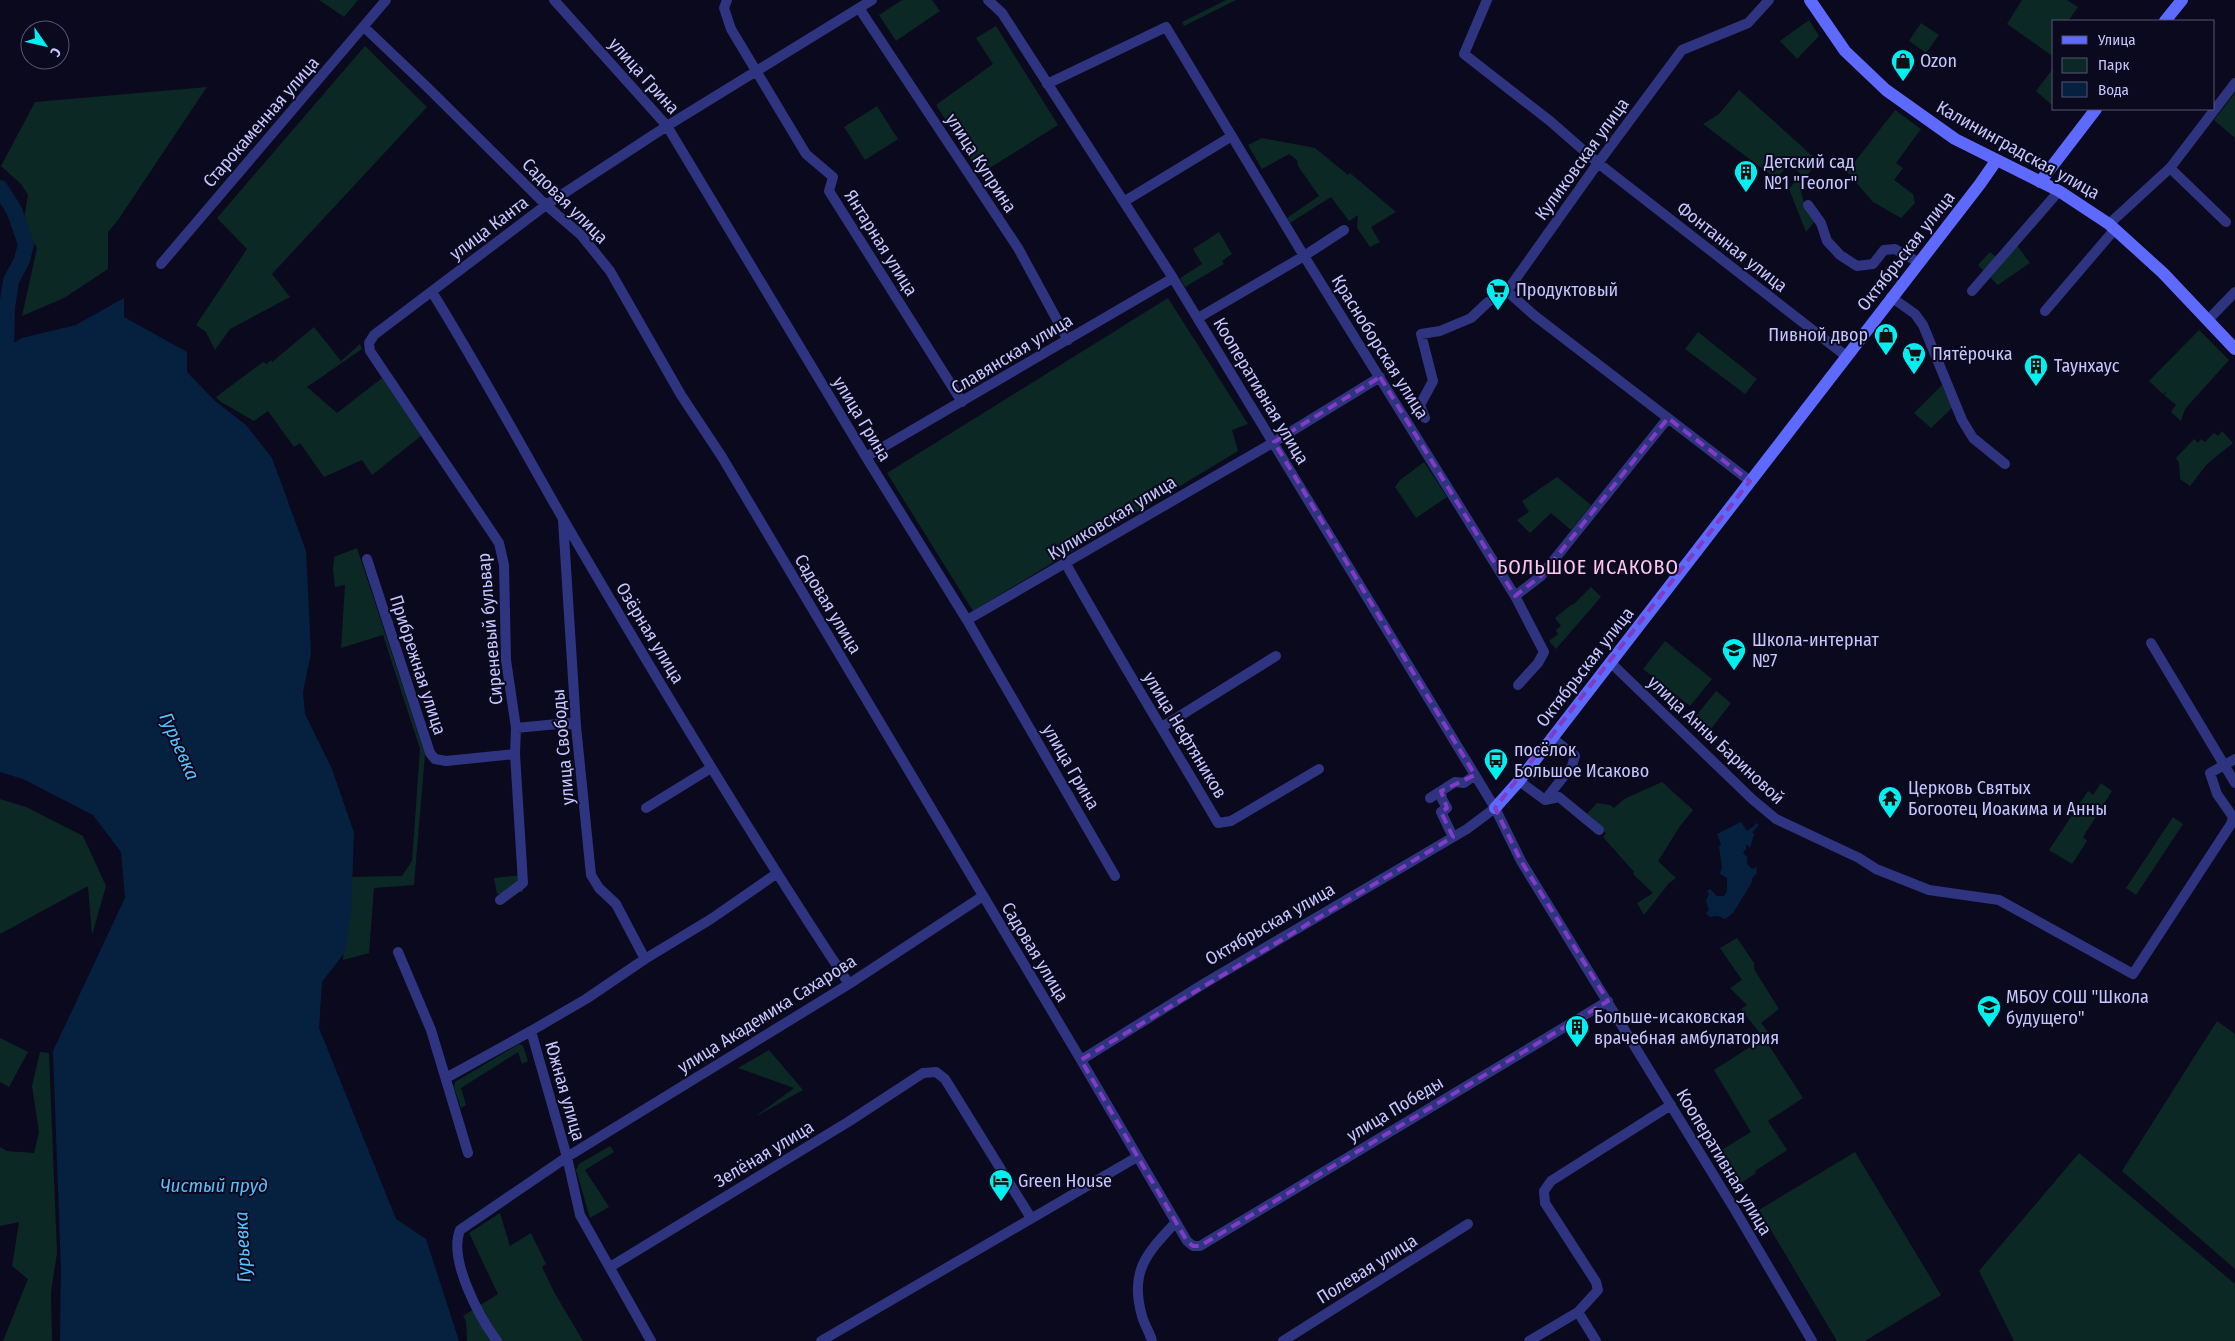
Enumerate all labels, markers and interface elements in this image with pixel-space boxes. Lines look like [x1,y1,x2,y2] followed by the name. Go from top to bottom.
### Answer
[20,20,70,70] north arrow
[2052,20,2215,110] legend
[2097,31,2136,49] text: Улица
[604,33,684,119] street label: улица Грина
[46,44,64,60] text: С
[1890,48,1916,82] shop icon: Ozon
[1920,50,1957,72] place label: Ozon
[198,52,324,192] street label: Старокаменная улица
[2098,56,2129,74] text: Парк
[2098,81,2129,99] text: Вода
[1530,93,1634,224] street label: Куликовская улица
[1933,96,2104,204] street label: Калининградская улица
[941,109,1021,217] street label: улица Куприна
[1763,151,1857,194] place label: Детский сад №1 "Геолог"
[518,154,613,249] street label: Садовая улица
[1733,159,1759,193] building icon: Детский сад №1 "Геолог"
[840,186,923,300] street label: Янтарная улица
[1852,187,1960,315] street label: Октябрьская улица
[445,191,533,265] street label: улица Канта
[1672,197,1792,297] street label: Фонтанная улица
[1327,271,1433,423] street label: Красноборская улица
[1485,277,1511,311] supermarket icon: Продуктовый
[1516,279,1618,301] place label: Продуктовый
[947,309,1077,399] street label: Славянская улица
[1208,314,1314,469] street label: Кооперативная улица
[1873,322,1899,356] shop icon: Пивной двор
[1768,324,1868,346] place label: Пивной двор
[1901,341,1927,375] supermarket icon: Пятёрочка
[1932,343,2013,365] place label: Пятёрочка
[2023,353,2049,387] building icon: Таунхаус
[2054,355,2120,377] place label: Таунхаус
[828,373,896,466] street label: улица Грина
[1044,471,1180,565] street label: Куликовская улица
[790,550,866,658] street label: Садовая улица
[472,552,508,706] street label: Сиреневый бульвар
[1497,555,1679,579] district label: БОЛЬШОЕ ИСАКОВО
[611,578,689,688] street label: Озёрная улица
[385,592,451,738] street label: Прибрежная улица
[1531,603,1639,731] street label: Октябрьская улица
[1752,629,1880,672] place label: Школа-интернат №7
[1721,637,1747,671] school or university icon: Школа-интернат №7
[1139,668,1231,802] street label: улица Нефтяников
[1643,671,1789,809] street label: улица Анны Бариновой
[547,688,579,806] street label: улица Свободы
[155,709,205,783] water label: Гурьевка
[1038,720,1104,814] street label: улица Грина
[1514,739,1649,782] place label: посёлок Большое Исаково
[1483,747,1509,781] bus stop icon: посёлок Большое Исаково
[1908,777,2107,820] place label: Церковь Святых Богоотец Иоакима и Анны
[1877,785,1903,819] temple icon: Церковь Святых Богоотец Иоакима и Анны
[1201,878,1339,970] street label: Октябрьская улица
[997,898,1073,1006] street label: Садовая улица
[674,950,861,1078] street label: улица Академика Сахарова
[2006,986,2149,1029] place label: МБОУ СОШ "Школа будущего"
[1976,994,2002,1028] school or university icon: МБОУ СОШ "Школа будущего"
[1594,1006,1779,1049] place label: Больше-исаковская врачебная амбулатория
[1564,1014,1590,1048] building icon: Больше-исаковская врачебная амбулатория
[540,1039,590,1144] street label: Южная улица
[1343,1072,1447,1146] street label: улица Победы
[1671,1085,1777,1240] street label: Кооперативная улица
[710,1116,818,1192] street label: Зелёная улица
[988,1168,1014,1202] hotel icon: Green House
[1018,1170,1112,1192] place label: Green House
[160,1174,268,1197] water label: Чистый пруд
[229,1211,256,1283] water label: Гурьевка
[1313,1229,1421,1309] street label: Полевая улица

